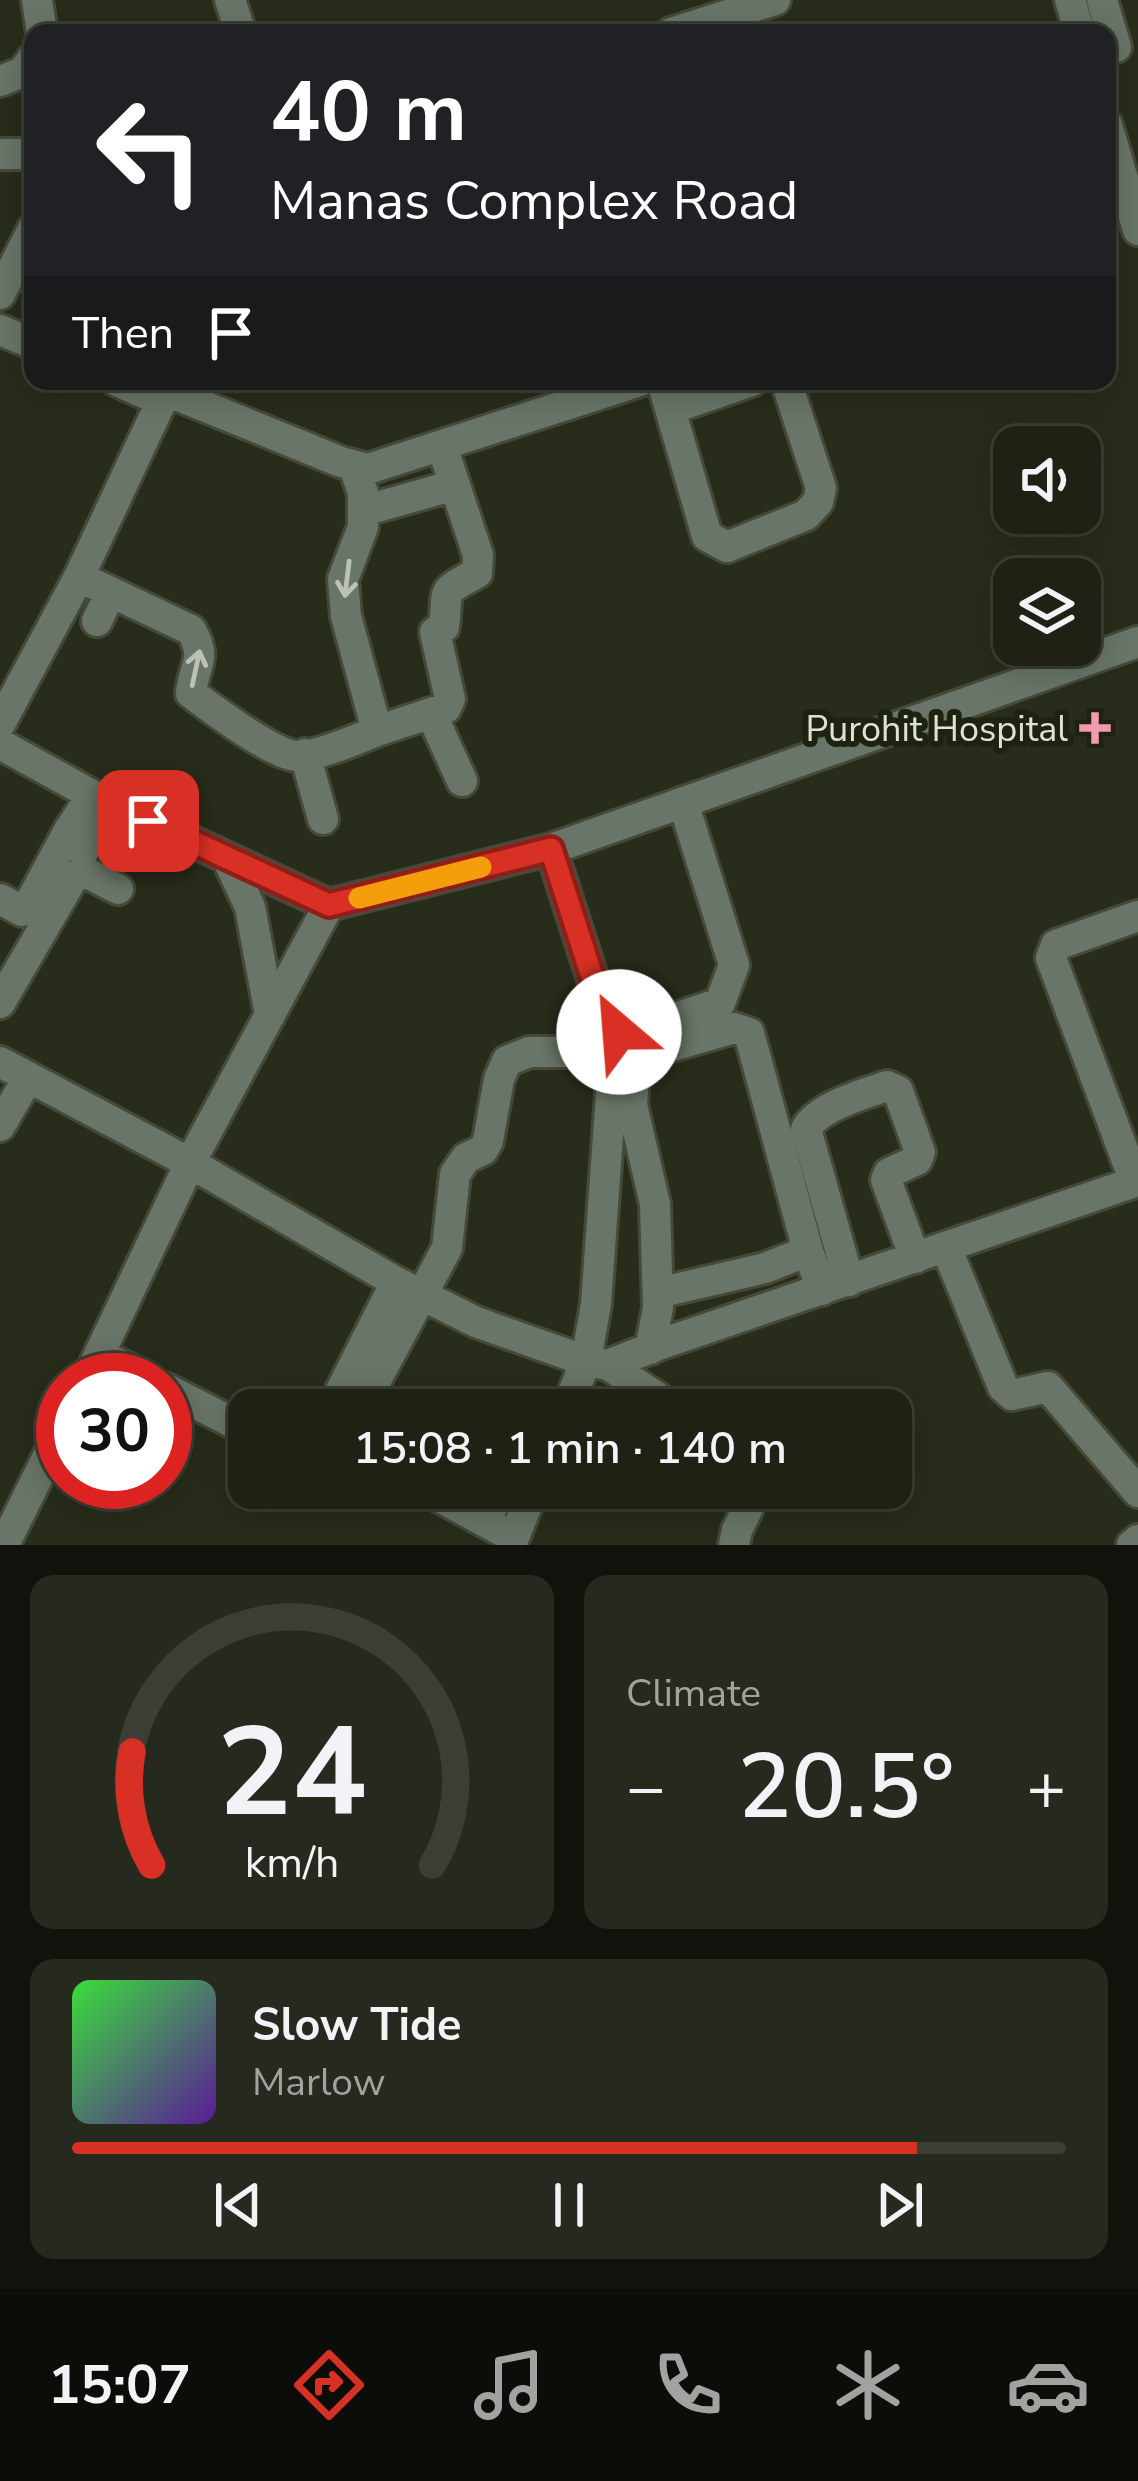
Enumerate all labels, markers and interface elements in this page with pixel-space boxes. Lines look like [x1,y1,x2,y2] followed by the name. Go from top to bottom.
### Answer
[270,55,467,170] text: 40 m
[72,72,228,228] icon: left
[270,164,798,238] text: Manas Complex Road
[198,300,264,366] icon: arrive
[72,303,174,364] text: Then
[993,426,1101,666] map controls
[993,426,1101,534] button: sound
[993,558,1101,666] button: layers
[336,559,358,598] one-way arrow
[185,650,208,688] one-way arrow
[806,705,1068,754] place label: Purohit Hospital
[1079,712,1111,744] marker: Purohit Hospital
[97,770,199,872] pin
[115,788,181,854] icon: arrive
[556,969,682,1095] position arrow
[36,1353,192,1509] speed limit sign: 30
[353,1418,787,1479] text: 15:08 · 1 min · 140 m
[626,1667,761,1720] text: Climate
[217,1688,367,1858] text: 24
[737,1726,955,1849] text: 20.5°
[626,1743,666,1833] text: −
[1026,1743,1066,1833] text: +
[245,1834,339,1892] text: km/h
[252,1995,461,2056] text: Slow Tide
[252,2056,386,2109] text: Marlow
[205,2172,271,2238] icon: previous
[536,2172,602,2238] icon: pause
[867,2172,933,2238] icon: next
[287,2343,371,2427] icon: directions
[467,2343,551,2427] icon: music
[646,2343,730,2427] icon: phone
[826,2343,910,2427] icon: climate
[1006,2343,1090,2427] icon: car
[48,2348,191,2422] text: 15:07

